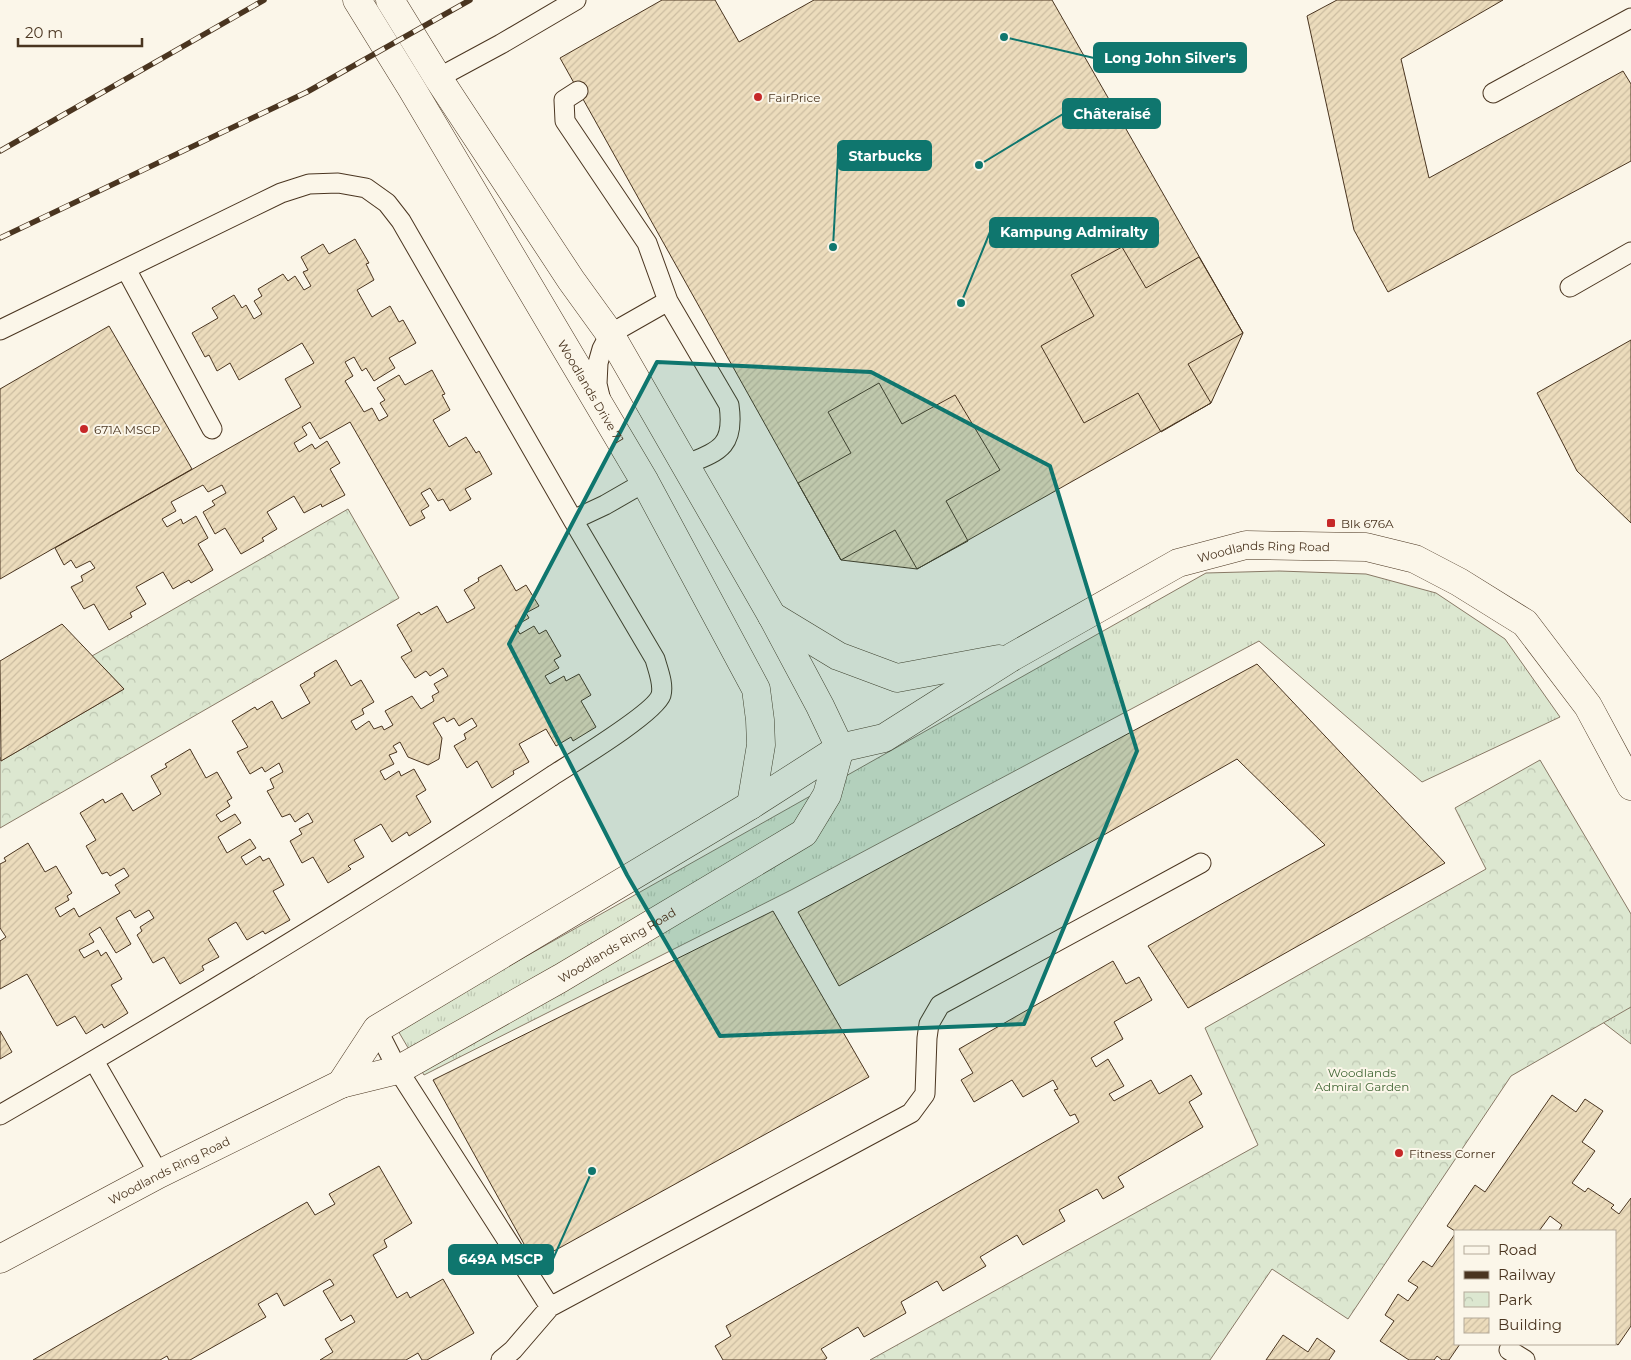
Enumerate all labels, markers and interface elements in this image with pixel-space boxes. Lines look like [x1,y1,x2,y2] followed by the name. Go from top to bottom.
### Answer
[18,15,141,47] scale bar
[25,23,63,42] text: 20 m
[1094,43,1246,72] callout: Long John Silver's
[1104,49,1237,67] text: Long John Silver's
[768,90,820,105] place label: FairPrice
[752,91,764,103] marker: FairPrice
[1063,99,1160,128] callout: Châteraisé
[1073,105,1151,123] text: Châteraisé
[838,141,931,170] callout: Starbucks
[848,147,922,165] text: Starbucks
[990,218,1158,247] callout: Kampung Admiralty
[1000,223,1149,241] text: Kampung Admiralty
[555,337,628,446] street label: Woodlands Drive 71
[94,422,160,437] place label: 671A MSCP
[78,423,90,435] marker: 671A MSCP
[1341,516,1394,531] place label: Blk 676A
[1325,517,1337,529] marker: Blk 676A
[1196,537,1330,565] street label: Woodlands Ring Road
[555,904,678,986] street label: Woodlands Ring Road
[1315,1065,1409,1094] park label: Woodlands Admiral Garden
[106,1133,232,1207] street label: Woodlands Ring Road
[1409,1146,1496,1161] place label: Fitness Corner
[1393,1147,1405,1159] marker: Fitness Corner
[1454,1230,1616,1345] legend
[1498,1240,1537,1259] text: Road
[449,1245,553,1274] callout: 649A MSCP
[459,1250,543,1268] text: 649A MSCP
[1498,1265,1556,1284] text: Railway
[1498,1290,1532,1309] text: Park
[1498,1315,1562,1334] text: Building

